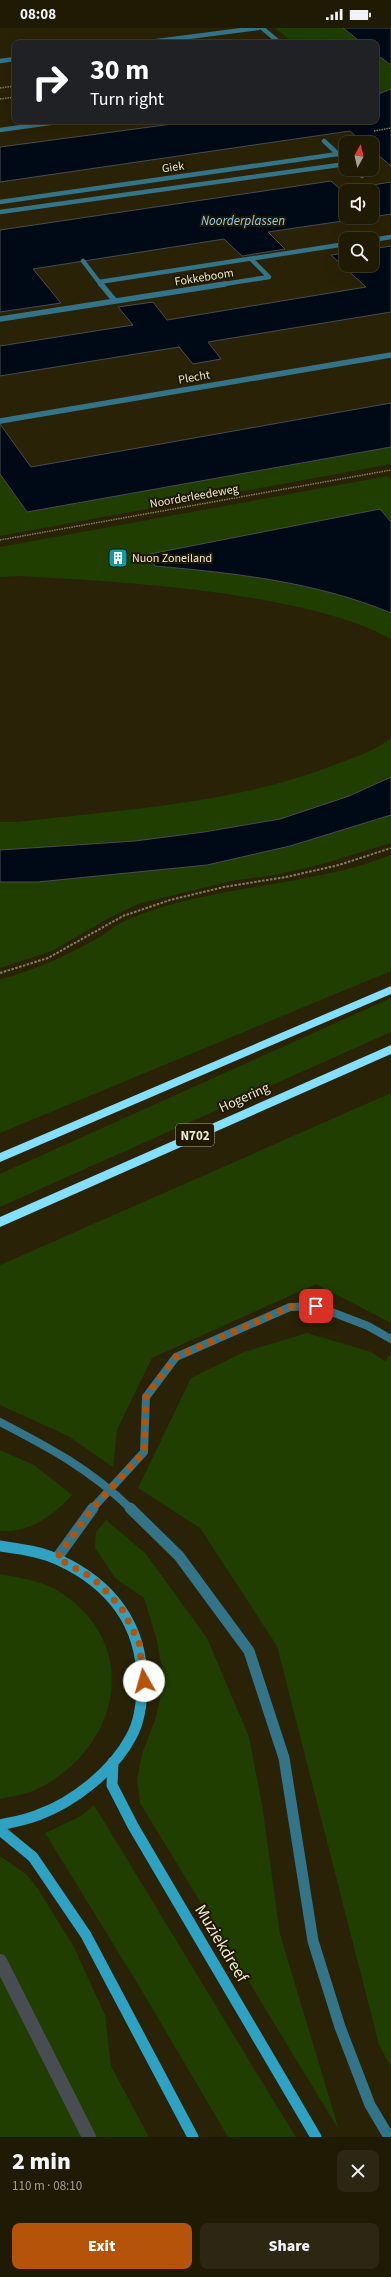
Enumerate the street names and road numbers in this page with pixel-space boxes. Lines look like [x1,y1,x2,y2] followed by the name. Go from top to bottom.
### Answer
[161,158,185,177] street label: Giek
[173,264,235,291] street label: Fokkeboom
[177,366,211,389] street label: Plecht
[148,480,240,513] street label: Noorderleedeweg
[216,1078,273,1118] street label: Hogering
[176,1124,214,1146] road number: N702
[189,1900,254,1988] street label: Muziekdreef

